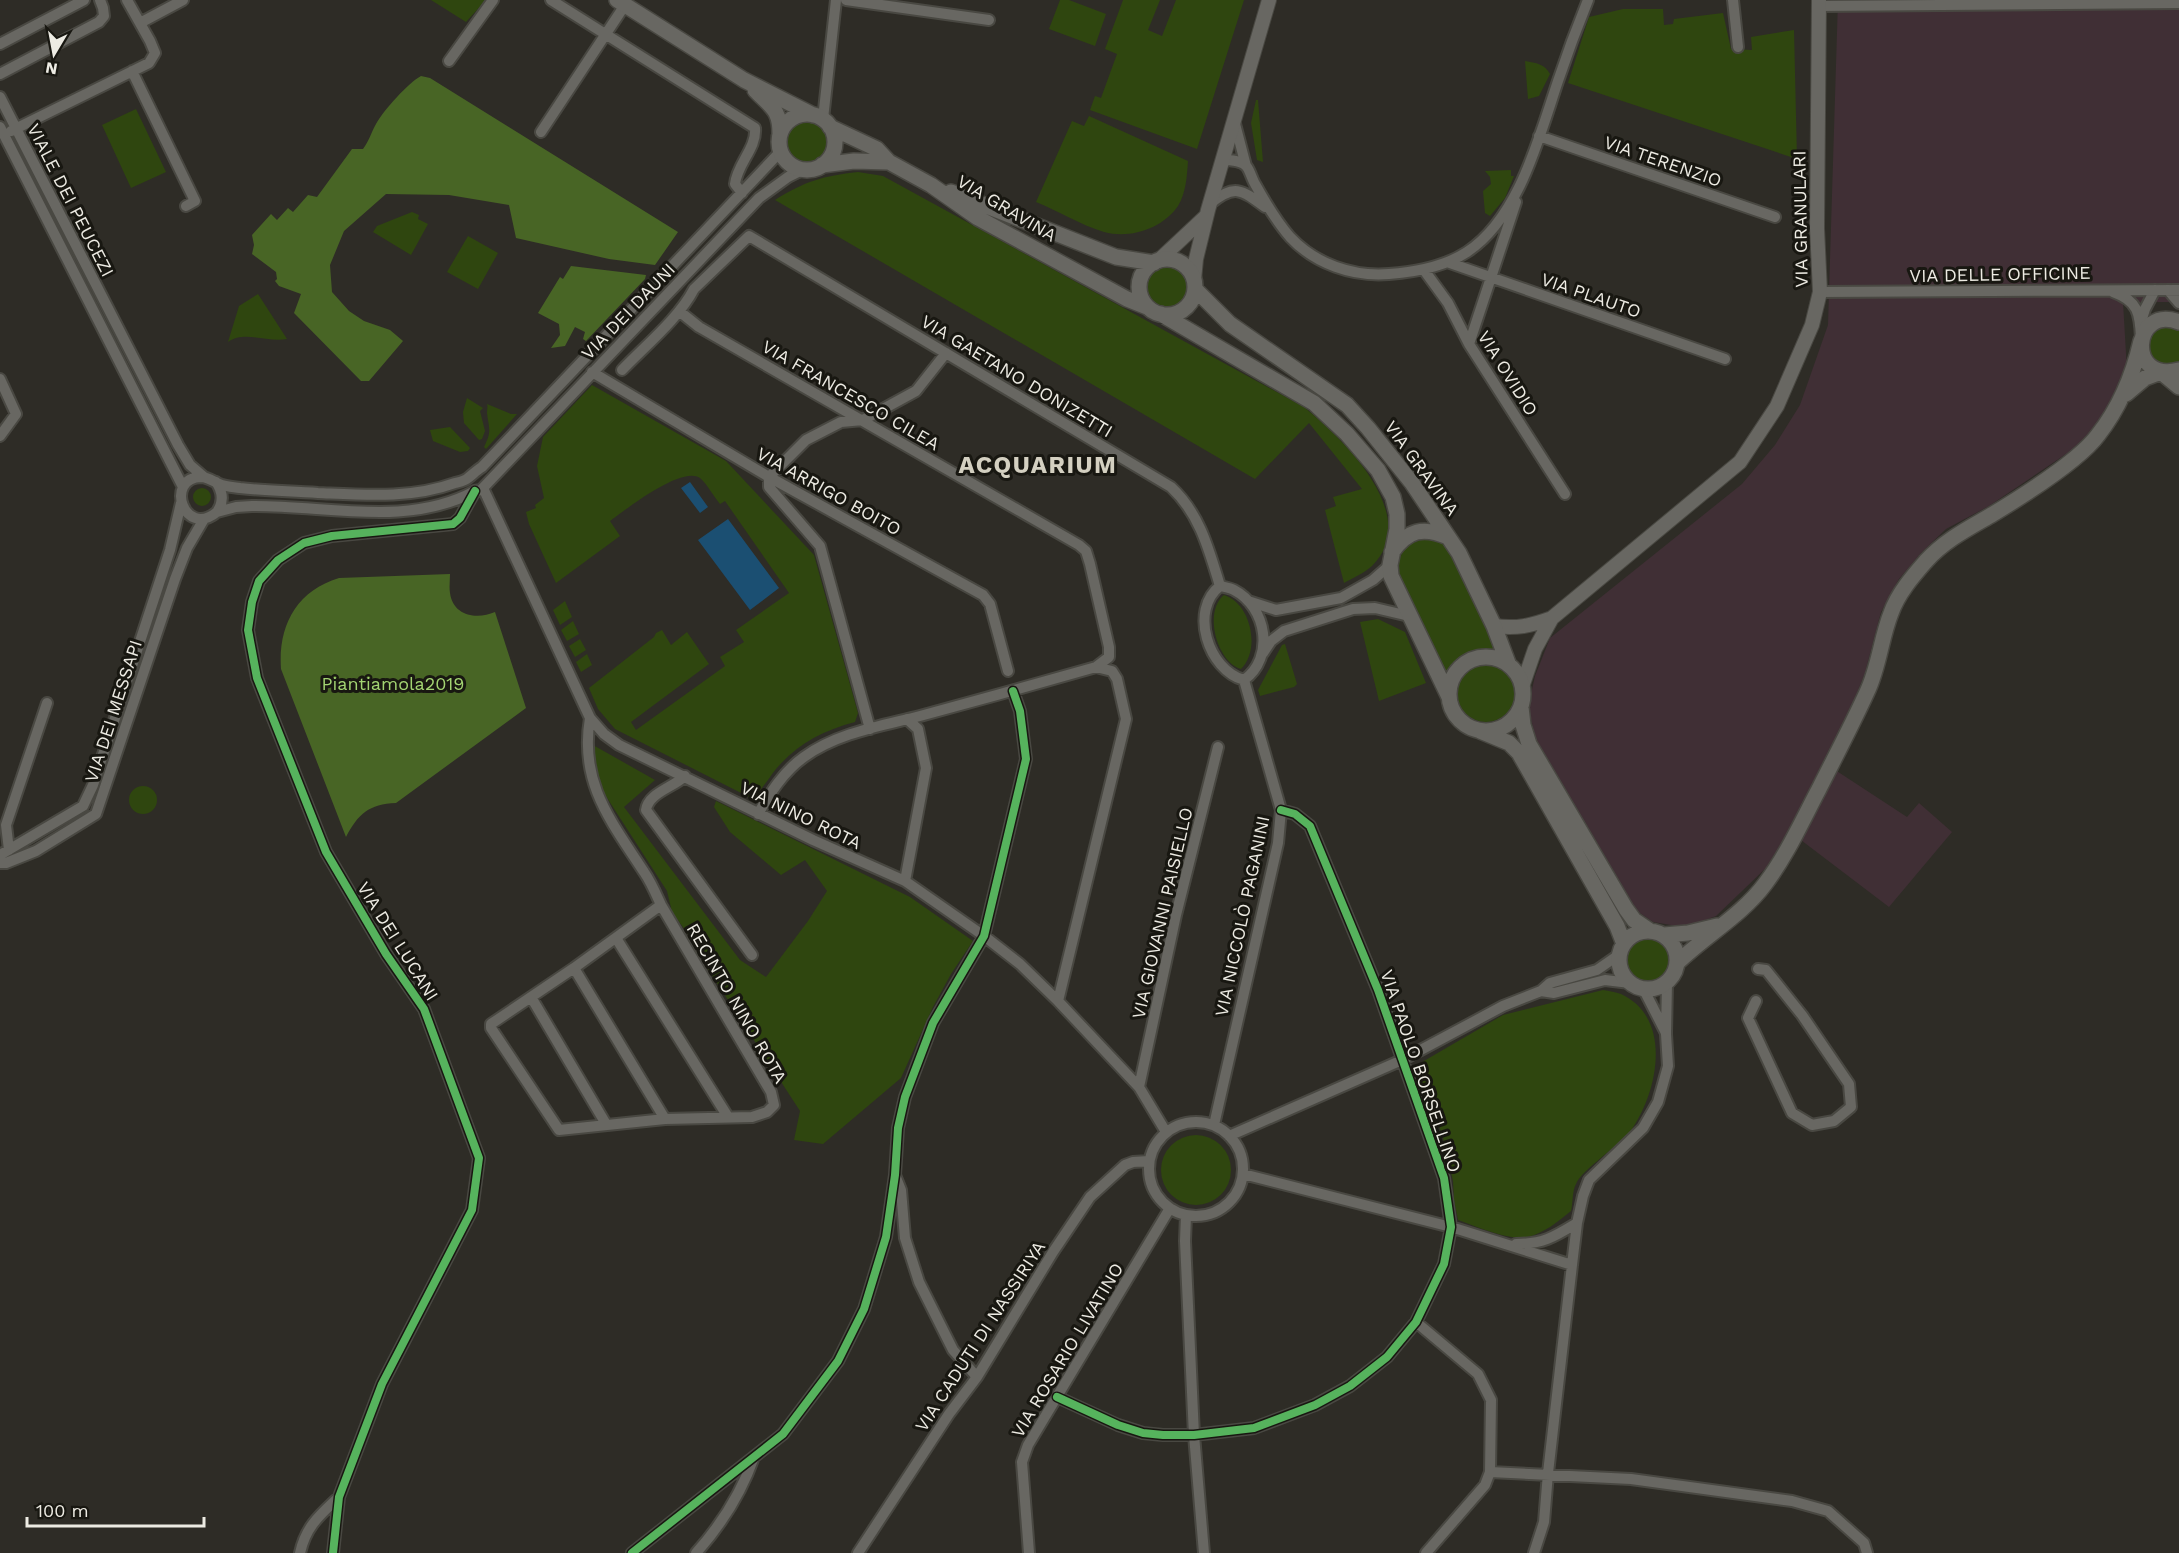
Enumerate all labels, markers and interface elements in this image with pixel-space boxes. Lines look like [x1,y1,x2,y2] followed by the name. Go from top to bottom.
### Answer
[24,24,84,84] north arrow
[44,58,59,79] text: N
[23,120,119,280] street label: VIALE DEI PEUCEZI
[1601,131,1725,191] street label: VIA TERENZIO
[1788,150,1812,288] street label: VIA GRANULARI
[954,170,1061,246] street label: VIA GRAVINA
[577,259,679,363] street label: VIA DEI DAUNI
[1909,262,2091,286] street label: VIA DELLE OFFICINE
[1538,268,1644,322] street label: VIA PLAUTO
[918,310,1116,442] street label: VIA GAETANO DONIZETTI
[1474,327,1542,419] street label: VIA OVIDIO
[759,336,944,455] street label: VIA FRANCESCO CILEA
[1381,416,1464,520] street label: VIA GRAVINA
[753,443,905,539] street label: VIA ARRIGO BOITO
[959,451,1117,479] district label: ACQUARIUM
[80,637,146,785] street label: VIA DEI MESSAPI
[322,673,464,694] park label: Piantiamola2019
[737,777,865,853] street label: VIA NINO ROTA
[1127,805,1197,1021] street label: VIA GIOVANNI PAISIELLO
[1210,814,1274,1018] street label: VIA NICCOLÒ PAGANINI
[353,878,443,1004] street label: VIA DEI LUCANI
[683,919,792,1087] street label: RECINTO NINO ROTA
[1376,967,1466,1175] street label: VIA PAOLO BORSELLINO
[911,1237,1050,1435] street label: VIA CADUTI DI NASSIRIYA
[1007,1259,1127,1441] street label: VIA ROSARIO LIVATINO
[27,1490,204,1528] scale bar
[36,1500,89,1521] text: 100 m

